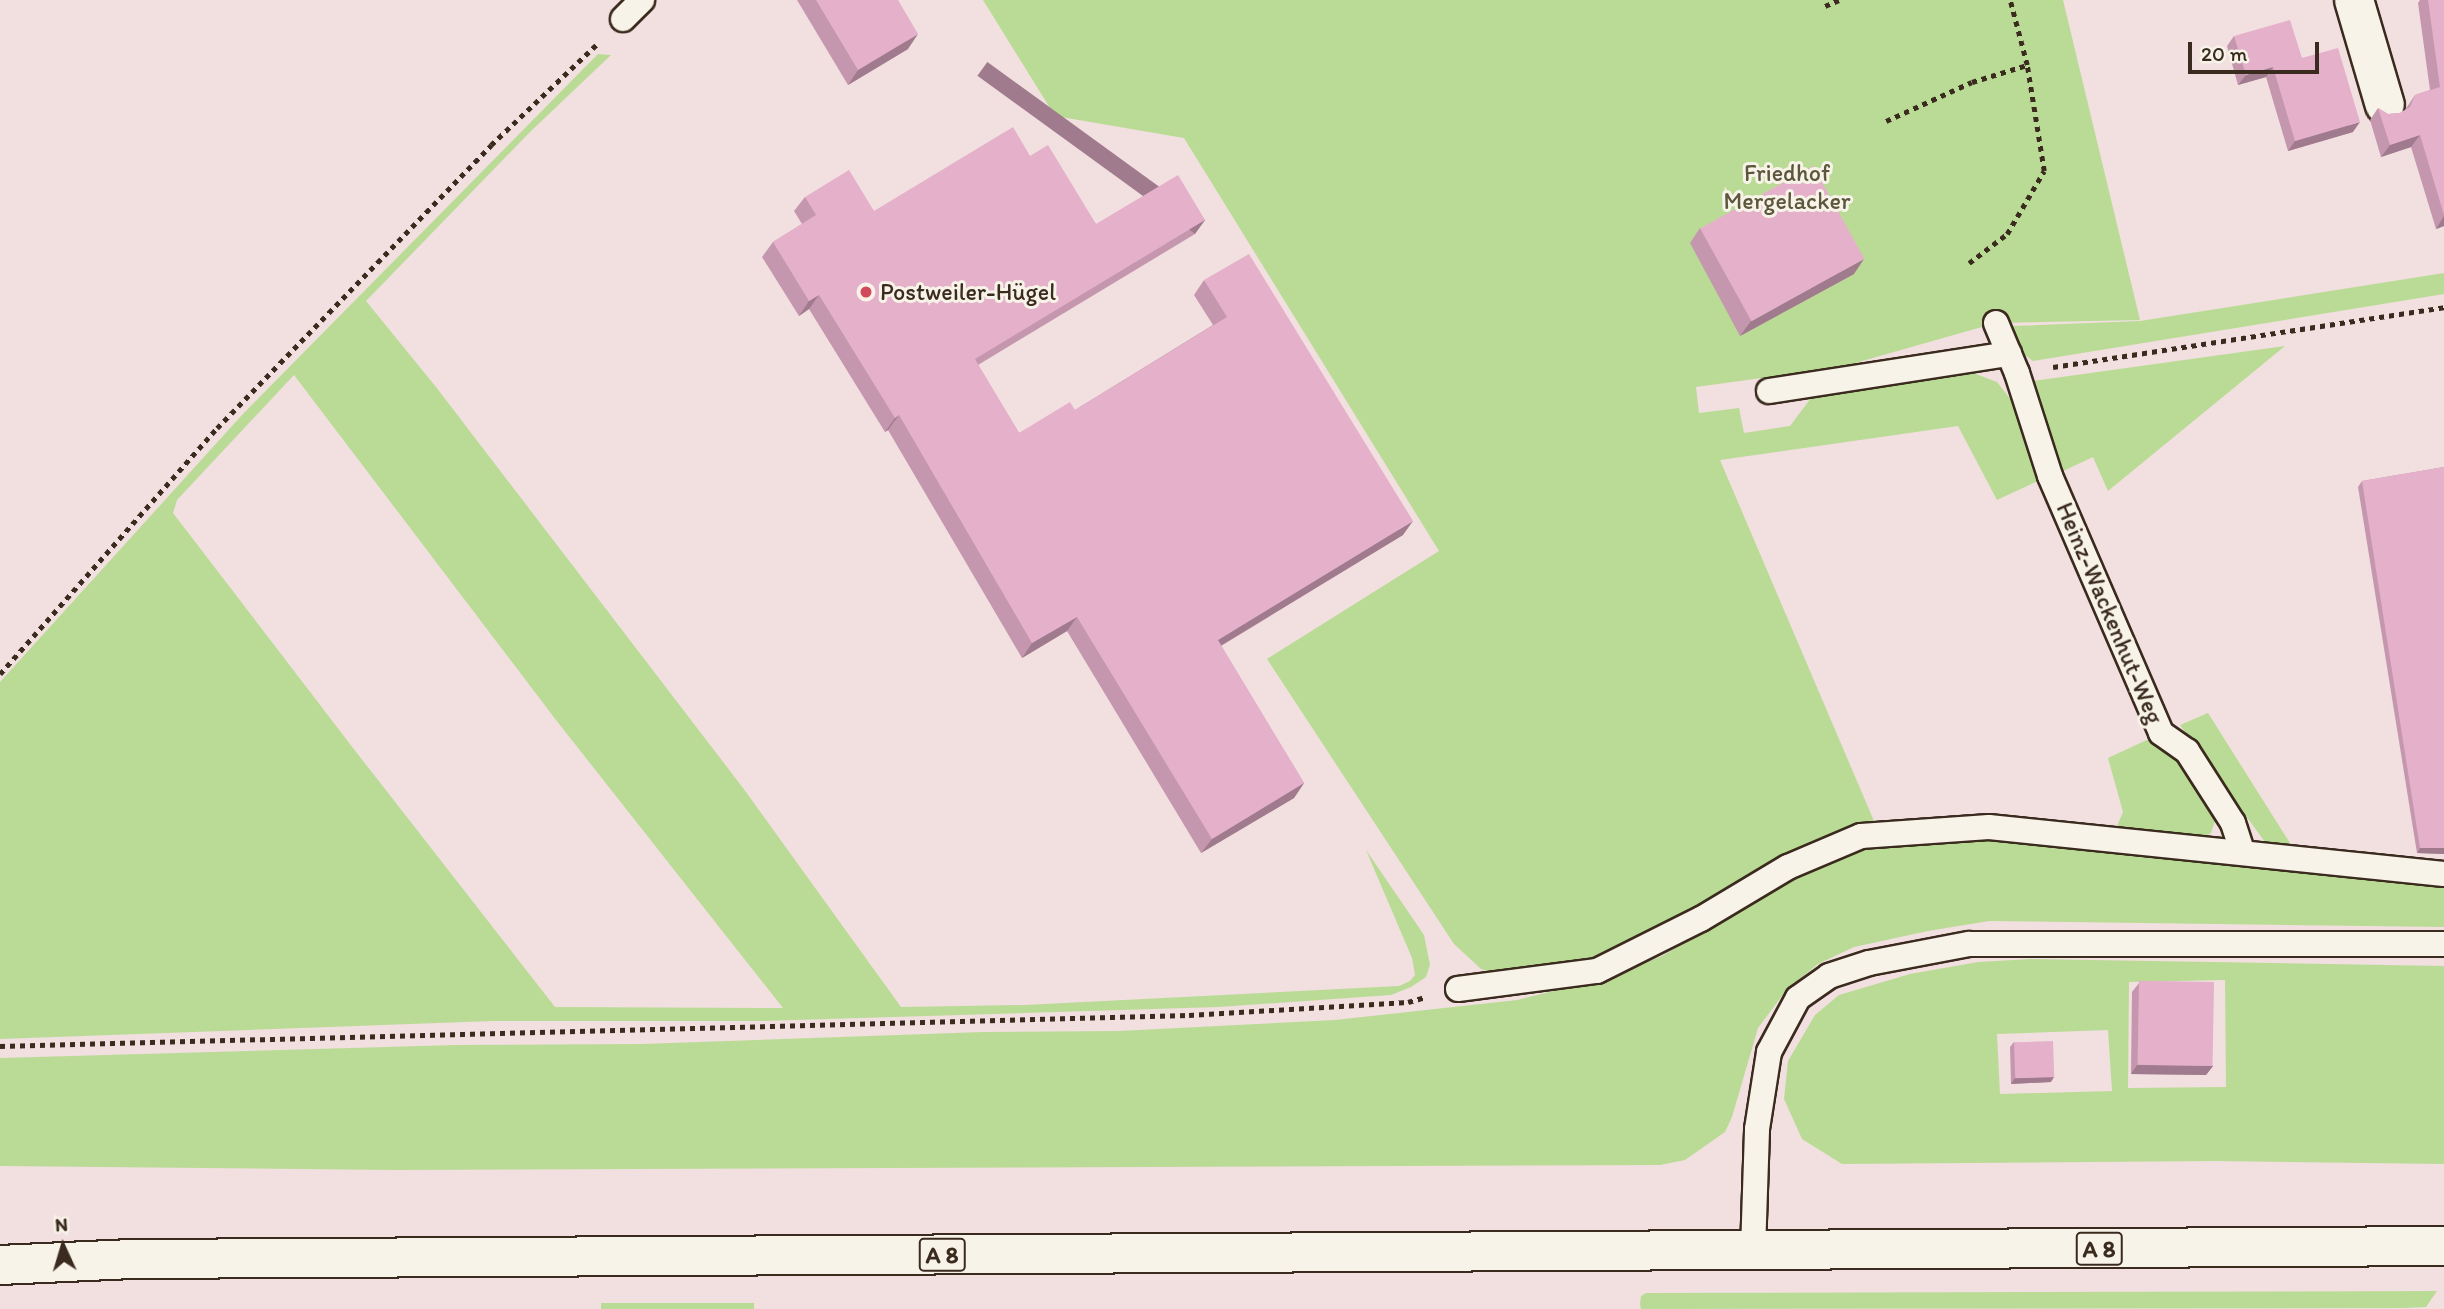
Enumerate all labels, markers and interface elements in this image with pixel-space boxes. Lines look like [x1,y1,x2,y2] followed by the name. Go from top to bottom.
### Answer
[2192,28,2323,72] scale bar
[2201,41,2247,66] text: 20 m
[1723,159,1851,215] park label: Friedhof Mergelacker
[880,278,1056,306] place label: Postweiler-Hügel
[858,284,874,300] marker: Postweiler-Hügel
[2050,498,2170,728] street label: Heinz-Wackenhut-Weg
[28,1211,98,1281] north arrow
[54,1213,69,1236] text: N
[2074,1230,2124,1268] road number: A 8
[918,1236,967,1274] road number: A 8

